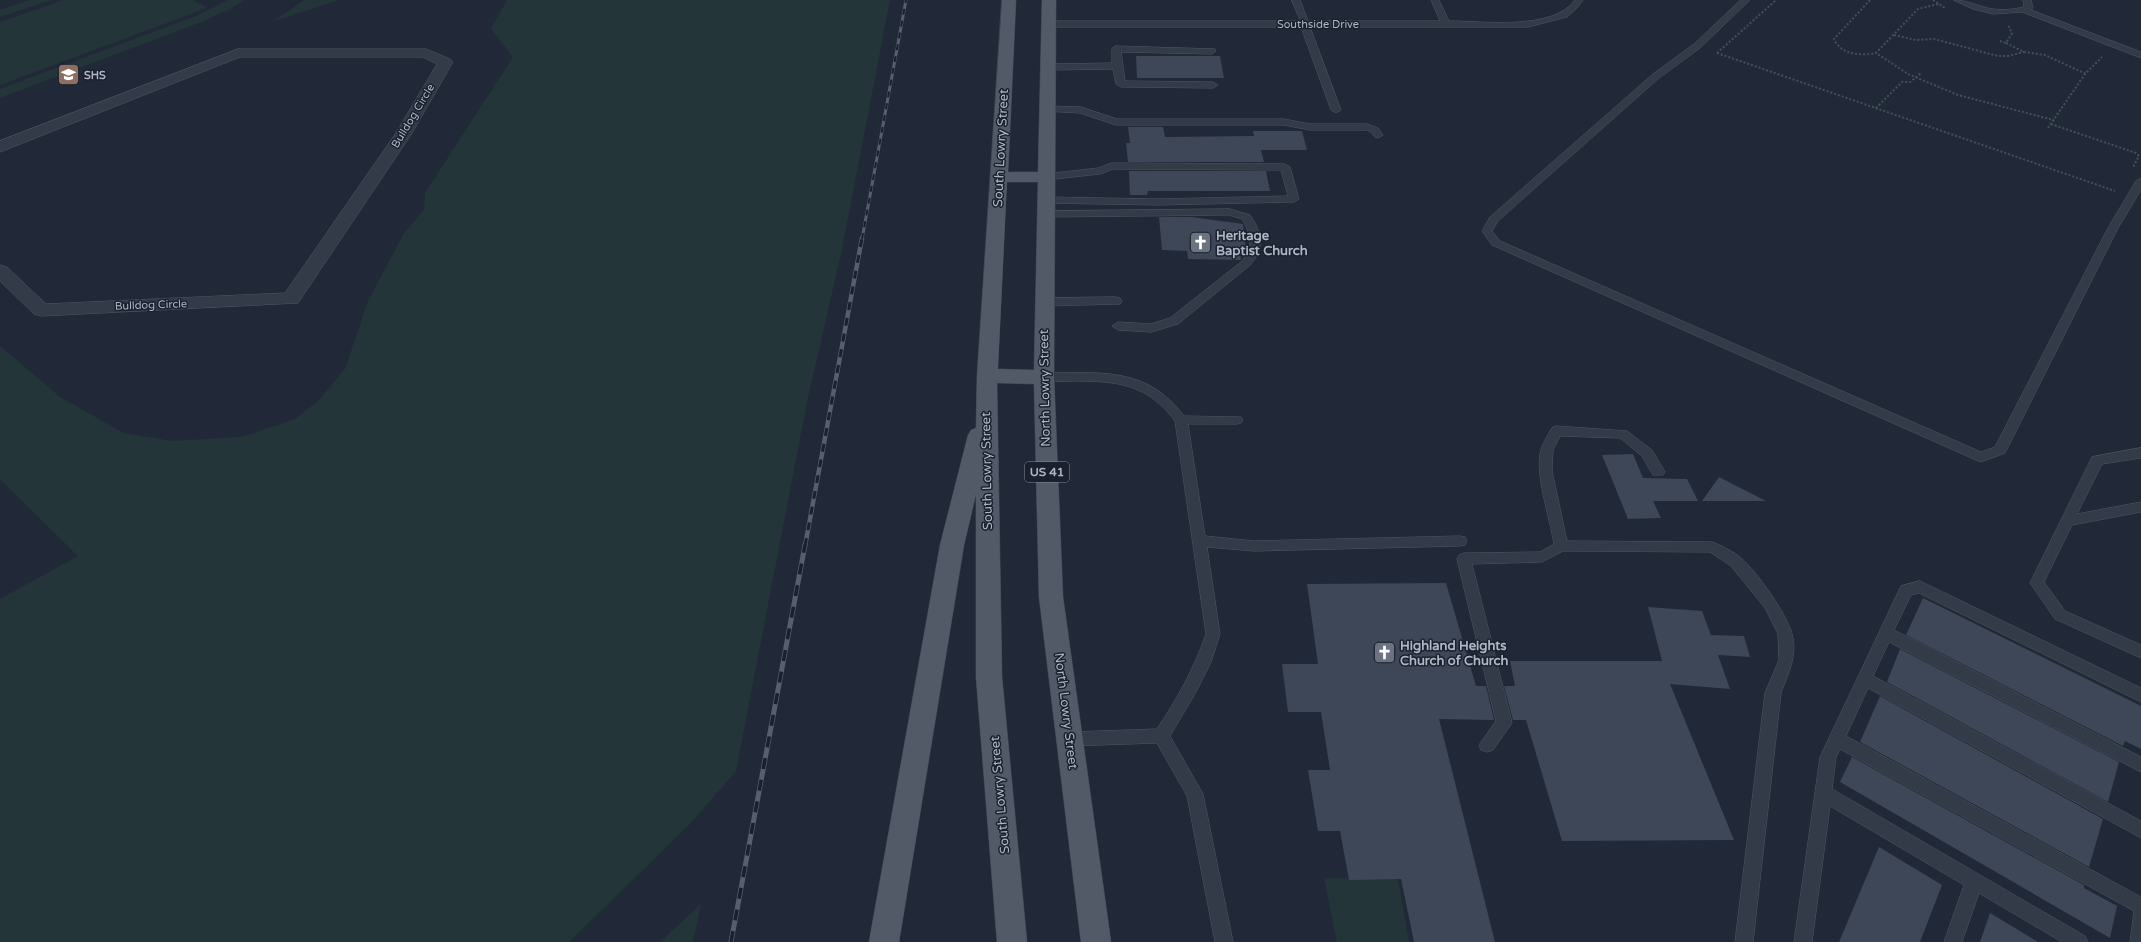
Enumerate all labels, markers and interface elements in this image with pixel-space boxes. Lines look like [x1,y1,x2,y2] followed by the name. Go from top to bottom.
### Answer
[1277,18,1359,31] street label: Southside Drive
[55,62,81,88] school or university icon: SHS
[84,69,106,82] place label: SHS
[389,82,437,150] street label: Bulldog Circle
[990,89,1012,207] street label: South Lowry Street
[1216,228,1308,259] place label: Heritage Baptist Church
[1187,230,1213,256] church icon: Heritage Baptist Church
[115,297,187,313] street label: Bulldog Circle
[1036,329,1054,447] street label: North Lowry Street
[978,412,996,530] street label: South Lowry Street
[1025,462,1069,482] road number: US 41
[1400,638,1509,669] place label: Highland Heights Church of Church
[1372,640,1398,666] church icon: Highland Heights Church of Church
[1051,652,1081,770] street label: North Lowry Street
[987,735,1013,855] street label: South Lowry Street

